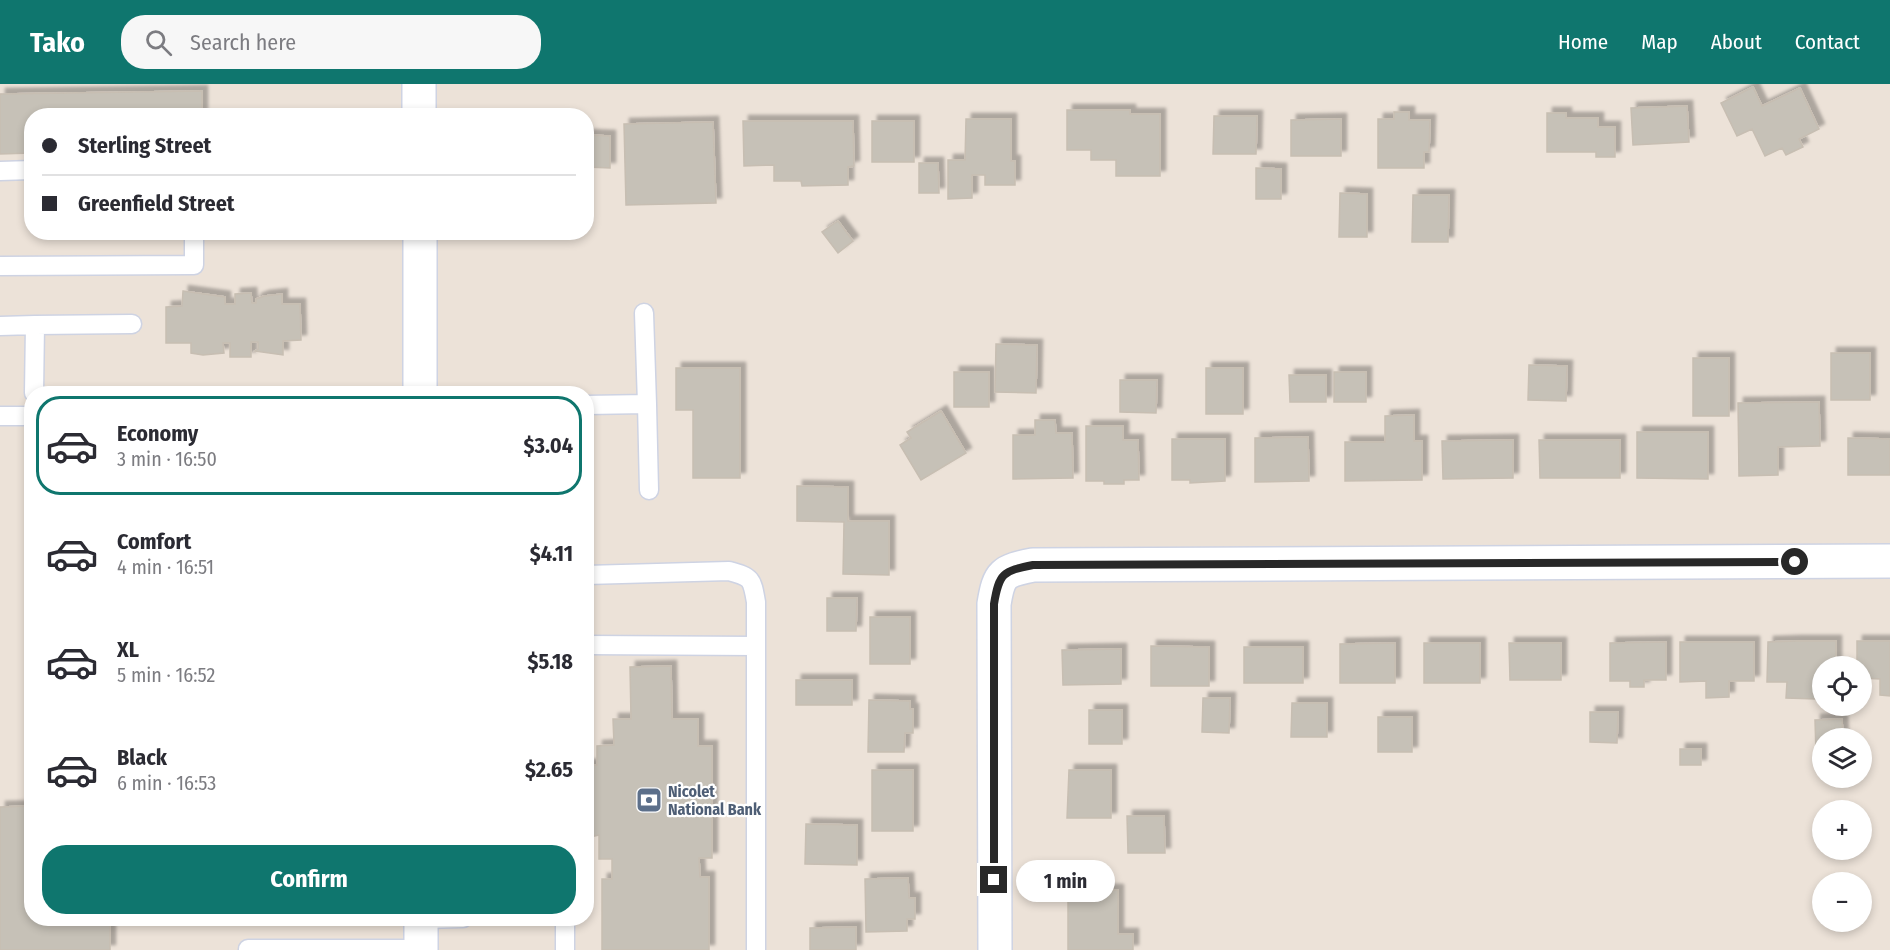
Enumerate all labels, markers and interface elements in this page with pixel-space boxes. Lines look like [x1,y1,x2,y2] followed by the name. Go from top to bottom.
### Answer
[121,15,541,69] search box
[30,26,85,59] text: Tako
[142,26,175,59] icon: search
[190,29,296,56] text: Search here
[1558,29,1608,55] text: Home
[1641,29,1678,55] text: Map
[1711,29,1762,55] text: About
[1795,29,1860,55] text: Contact
[78,132,211,159] text: Sterling Street
[78,190,235,217] text: Greenfield Street
[45,419,99,473] icon: car
[117,420,198,447] text: Economy
[524,432,573,459] text: $3.04
[117,447,217,471] text: 3 min · 16:50
[45,527,99,581] icon: car
[117,528,191,555] text: Comfort
[530,540,573,567] text: $4.11
[1781,548,1808,575] route start
[117,555,214,579] text: 4 min · 16:51
[45,635,99,689] icon: car
[117,636,139,663] text: XL
[527,648,573,675] text: $5.18
[1812,656,1872,932] map controls
[1812,656,1872,716] button: locate
[117,663,215,687] text: 5 min · 16:52
[1812,728,1872,788] button: layers
[45,743,99,797] icon: car
[117,744,167,771] text: Black
[525,756,573,783] text: $2.65
[117,771,216,795] text: 6 min · 16:53
[668,782,762,819] place label: Nicolet National Bank
[634,785,664,815] bank icon: Nicolet National Bank
[1812,800,1872,860] button: +
[42,845,576,914] button: Confirm
[1015,859,1114,901] callout: 1 min
[980,866,1007,893] route end
[1044,869,1087,893] text: 1 min
[1812,872,1872,932] button: −

